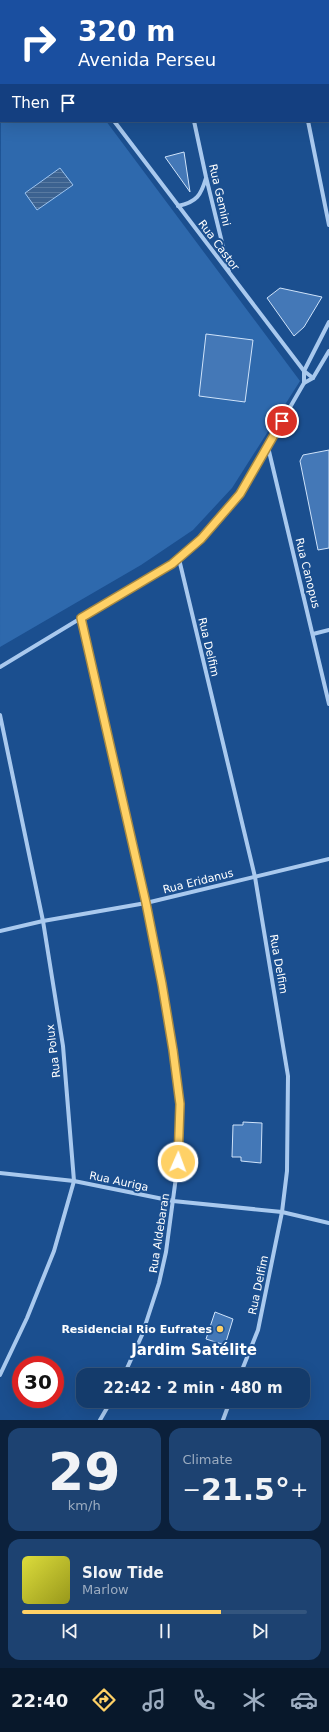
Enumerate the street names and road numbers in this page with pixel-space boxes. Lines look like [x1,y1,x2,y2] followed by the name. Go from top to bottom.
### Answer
[206,163,233,227] street label: Rua Gemini
[195,217,242,274] street label: Rua Castor
[292,537,323,610] street label: Rua Canopus
[195,616,222,678] street label: Rua Delfim
[161,866,235,897] street label: Rua Eridanus
[267,933,290,995] street label: Rua Delfim
[44,1023,63,1078] street label: Rua Polux
[88,1169,150,1194] street label: Rua Auriga
[147,1192,172,1274] street label: Rua Aldebaran
[246,1254,271,1316] street label: Rua Delfim

